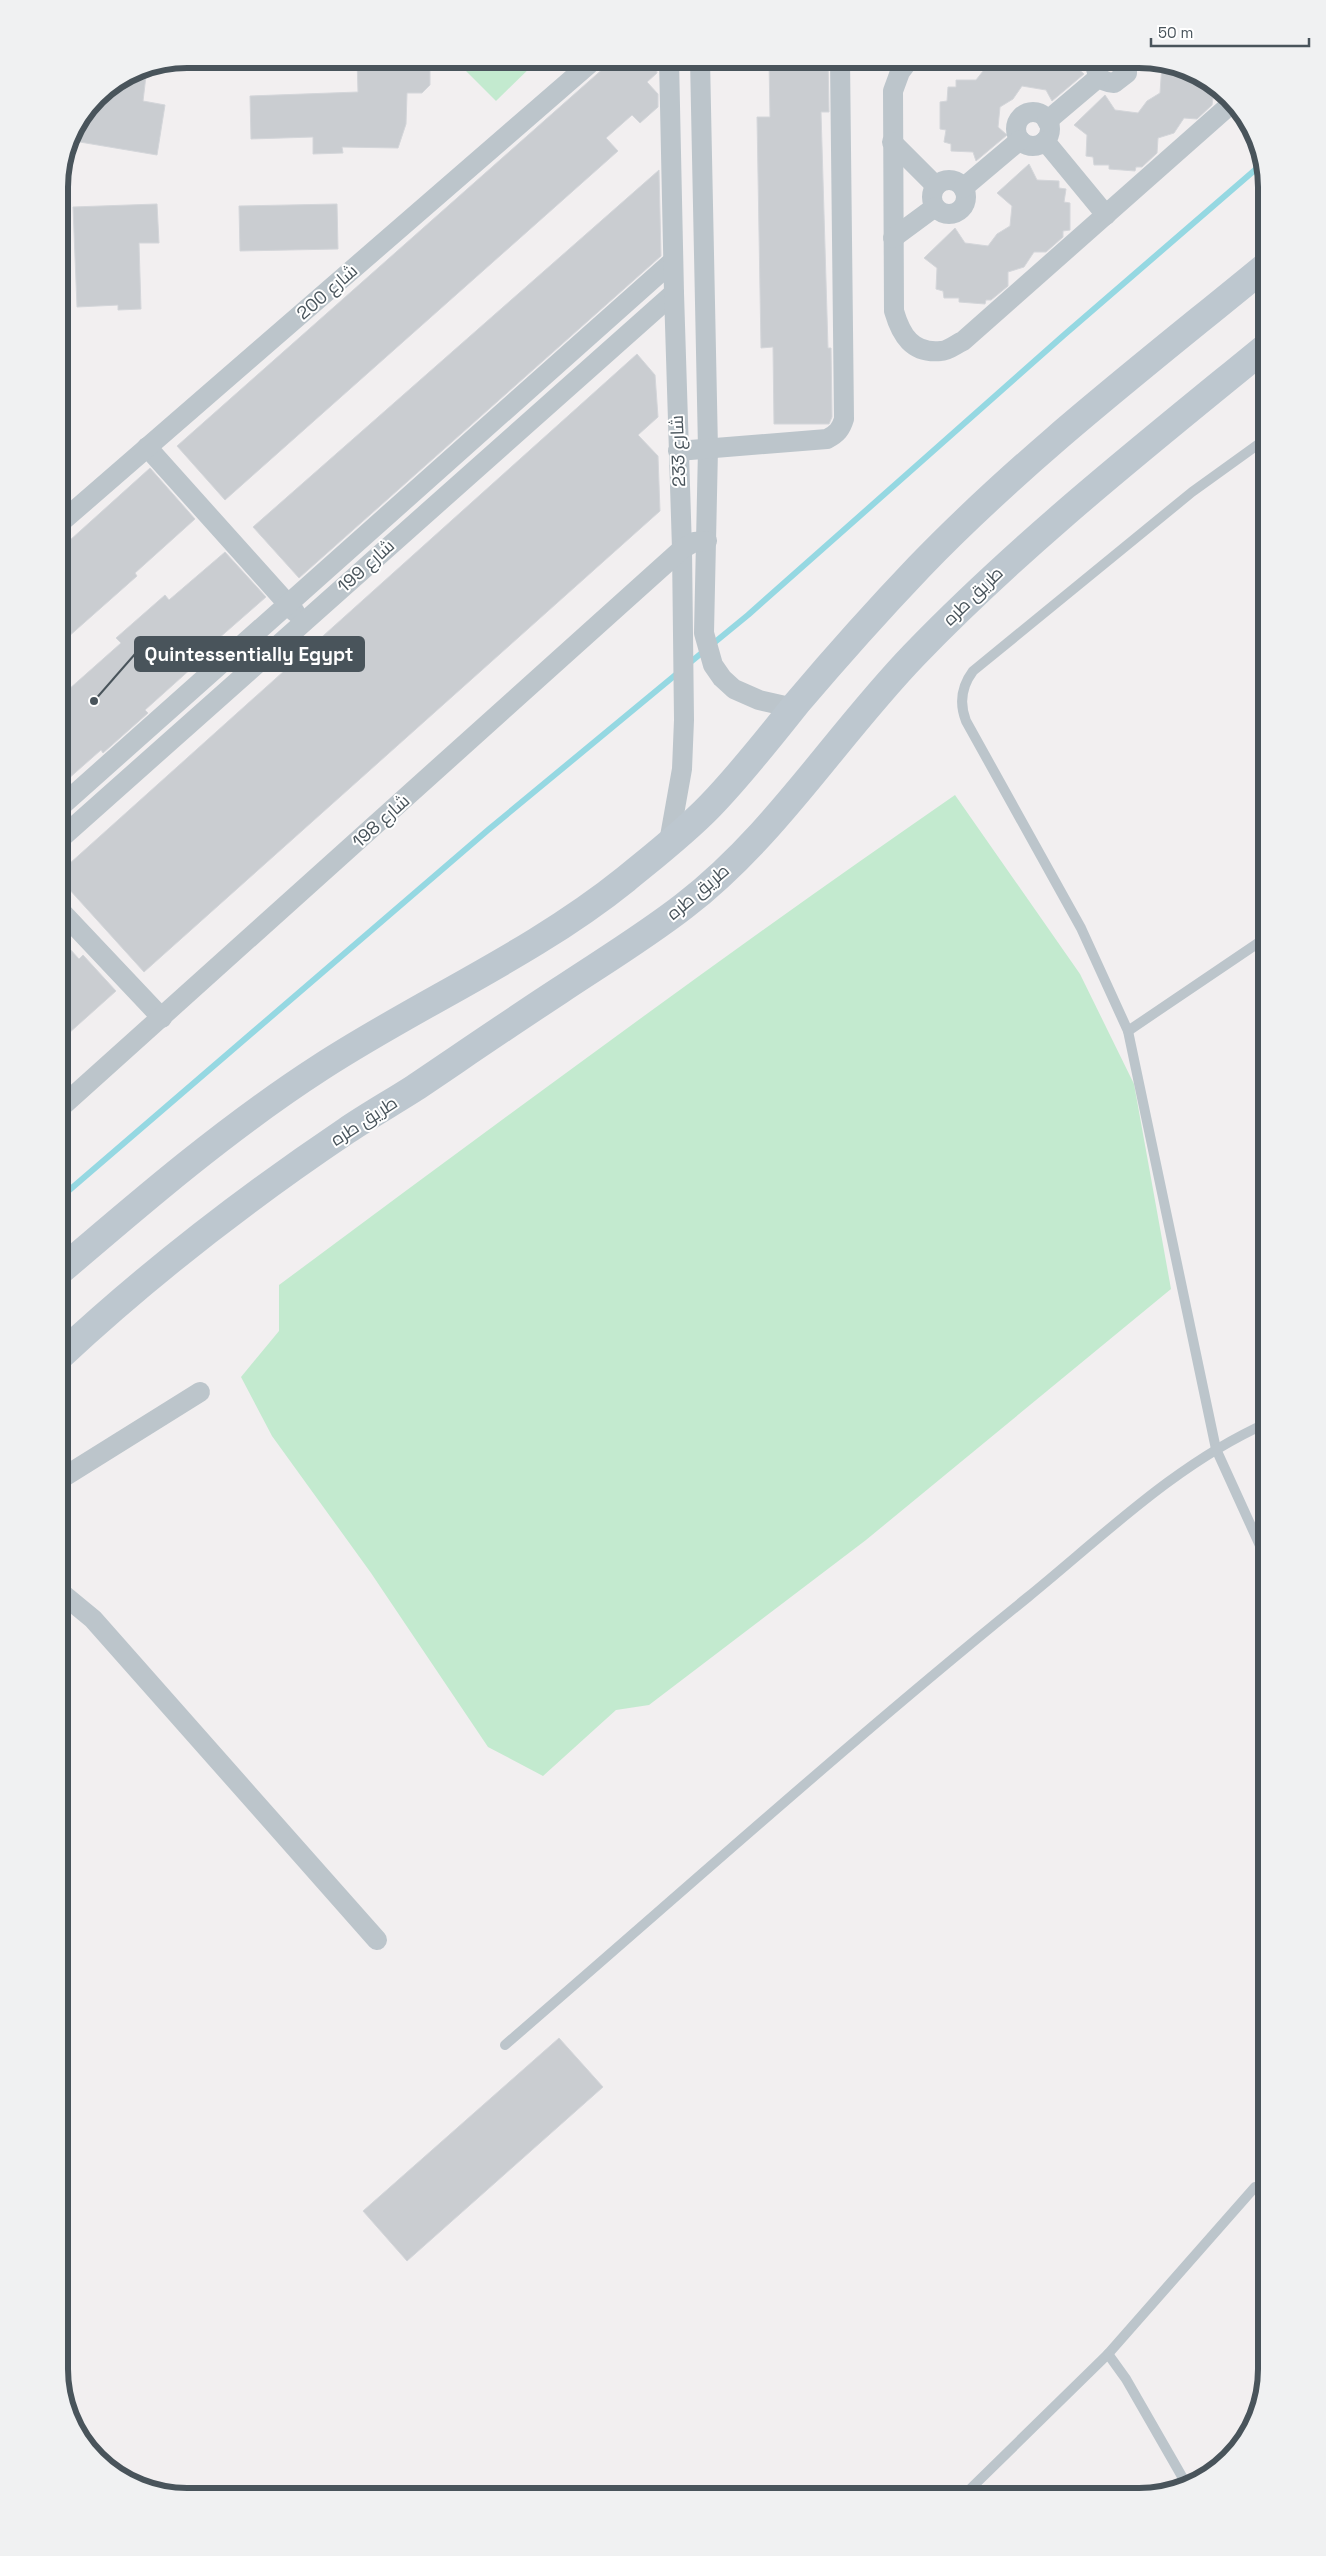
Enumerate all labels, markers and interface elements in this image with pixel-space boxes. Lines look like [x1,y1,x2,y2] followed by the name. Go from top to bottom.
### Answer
[1151,15,1308,47] scale bar
[1158,23,1193,42] text: 50 m
[291,259,363,325] street label: شارع 200
[665,415,691,487] street label: شارع 233
[332,534,400,598] street label: شارع 199
[938,561,1008,631] street label: طريق طره
[135,637,364,671] callout: Quintessentially Egypt
[145,642,353,667] text: Quintessentially Egypt
[347,789,415,853] street label: شارع 198
[662,859,734,925] street label: طريق طره
[326,1090,402,1152] street label: طريق طره

